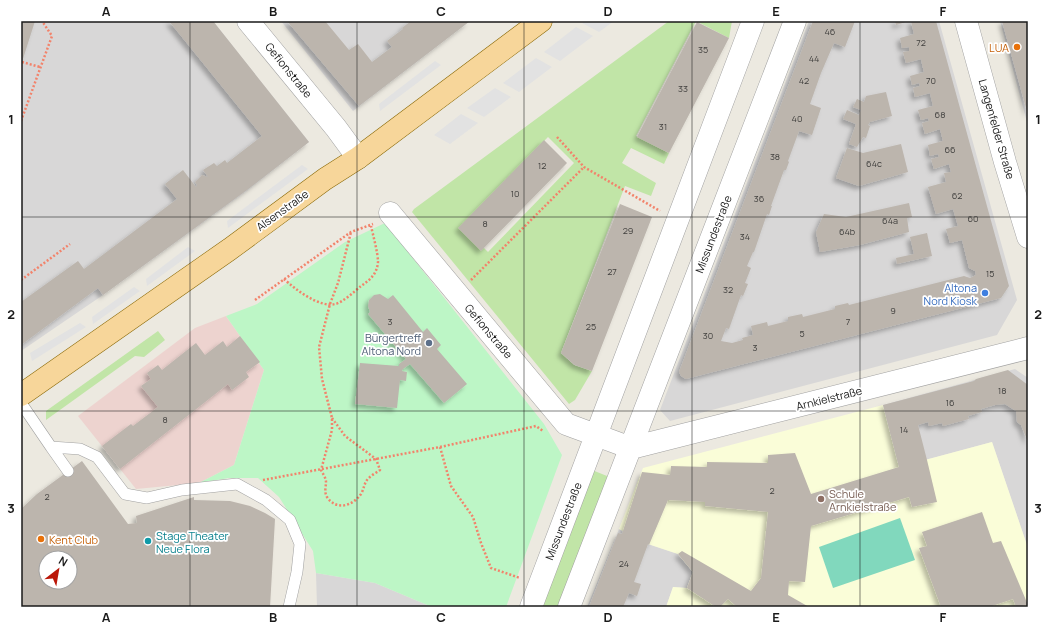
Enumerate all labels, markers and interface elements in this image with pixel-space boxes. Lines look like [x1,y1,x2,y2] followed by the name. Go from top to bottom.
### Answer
[102,2,111,20] text: A
[269,2,277,20] text: B
[436,2,446,20] text: C
[603,2,613,20] text: D
[772,2,780,20] text: E
[940,2,947,20] text: F
[825,25,836,38] house number: 46
[916,36,926,49] house number: 72
[262,39,316,101] street label: Gefionstraße
[989,40,1009,55] place label: LUA
[1012,42,1022,52] marker: LUA
[698,43,708,56] house number: 35
[809,52,819,65] house number: 44
[799,74,809,87] house number: 42
[926,74,936,87] house number: 70
[976,77,1019,181] street label: Langenfelder Straße
[678,82,688,95] house number: 33
[935,108,945,121] house number: 68
[8,110,14,128] text: 1
[1035,110,1041,128] text: 1
[792,112,802,125] house number: 40
[659,120,667,133] house number: 31
[944,143,956,156] house number: 66
[770,150,780,163] house number: 38
[866,157,882,170] house number: 64c
[538,159,546,172] house number: 12
[253,186,312,234] street label: Alsenstraße
[511,187,520,200] house number: 10
[952,189,962,202] house number: 62
[691,192,735,275] street label: Missundestraße
[754,192,765,205] house number: 36
[967,212,979,225] house number: 60
[882,214,898,227] house number: 64a
[482,217,488,230] house number: 8
[623,224,633,237] house number: 29
[839,225,855,238] house number: 64b
[740,230,750,243] house number: 34
[607,265,617,278] house number: 27
[986,267,994,280] house number: 15
[924,280,978,308] place label: Altona Nord Kiosk
[723,283,733,296] house number: 32
[980,288,990,298] marker: Altona Nord Kiosk
[462,301,517,362] street label: Gefionstraße
[890,304,896,317] house number: 9
[7,305,15,323] text: 2
[1034,305,1042,323] text: 2
[388,315,393,328] house number: 3
[846,315,851,328] house number: 7
[586,320,596,333] house number: 25
[799,327,805,340] house number: 5
[703,329,713,342] house number: 30
[362,330,422,358] place label: Bürgertreff Altona Nord
[424,338,434,348] marker: Bürgertreff Altona Nord
[753,341,758,354] house number: 3
[794,382,864,413] street label: Arnkielstraße
[998,384,1006,397] house number: 18
[945,396,955,409] house number: 16
[162,413,168,426] house number: 8
[900,423,908,436] house number: 14
[541,479,585,562] street label: Missundestraße
[769,484,775,497] house number: 2
[829,486,897,514] place label: Schule Arnkielstraße
[44,490,50,503] house number: 2
[816,494,826,504] marker: Schule Arnkielstraße
[7,499,15,517] text: 3
[1034,499,1042,517] text: 3
[156,528,229,556] place label: Stage Theater Neue Flora
[49,532,98,547] place label: Kent Club
[36,534,46,544] marker: Kent Club
[143,536,153,546] marker: Stage Theater Neue Flora
[38,550,78,590] north arrow
[56,553,71,570] text: N
[619,557,629,570] house number: 24
[102,608,111,626] text: A
[269,608,277,626] text: B
[436,608,446,626] text: C
[603,608,613,626] text: D
[772,608,780,626] text: E
[940,608,947,626] text: F

